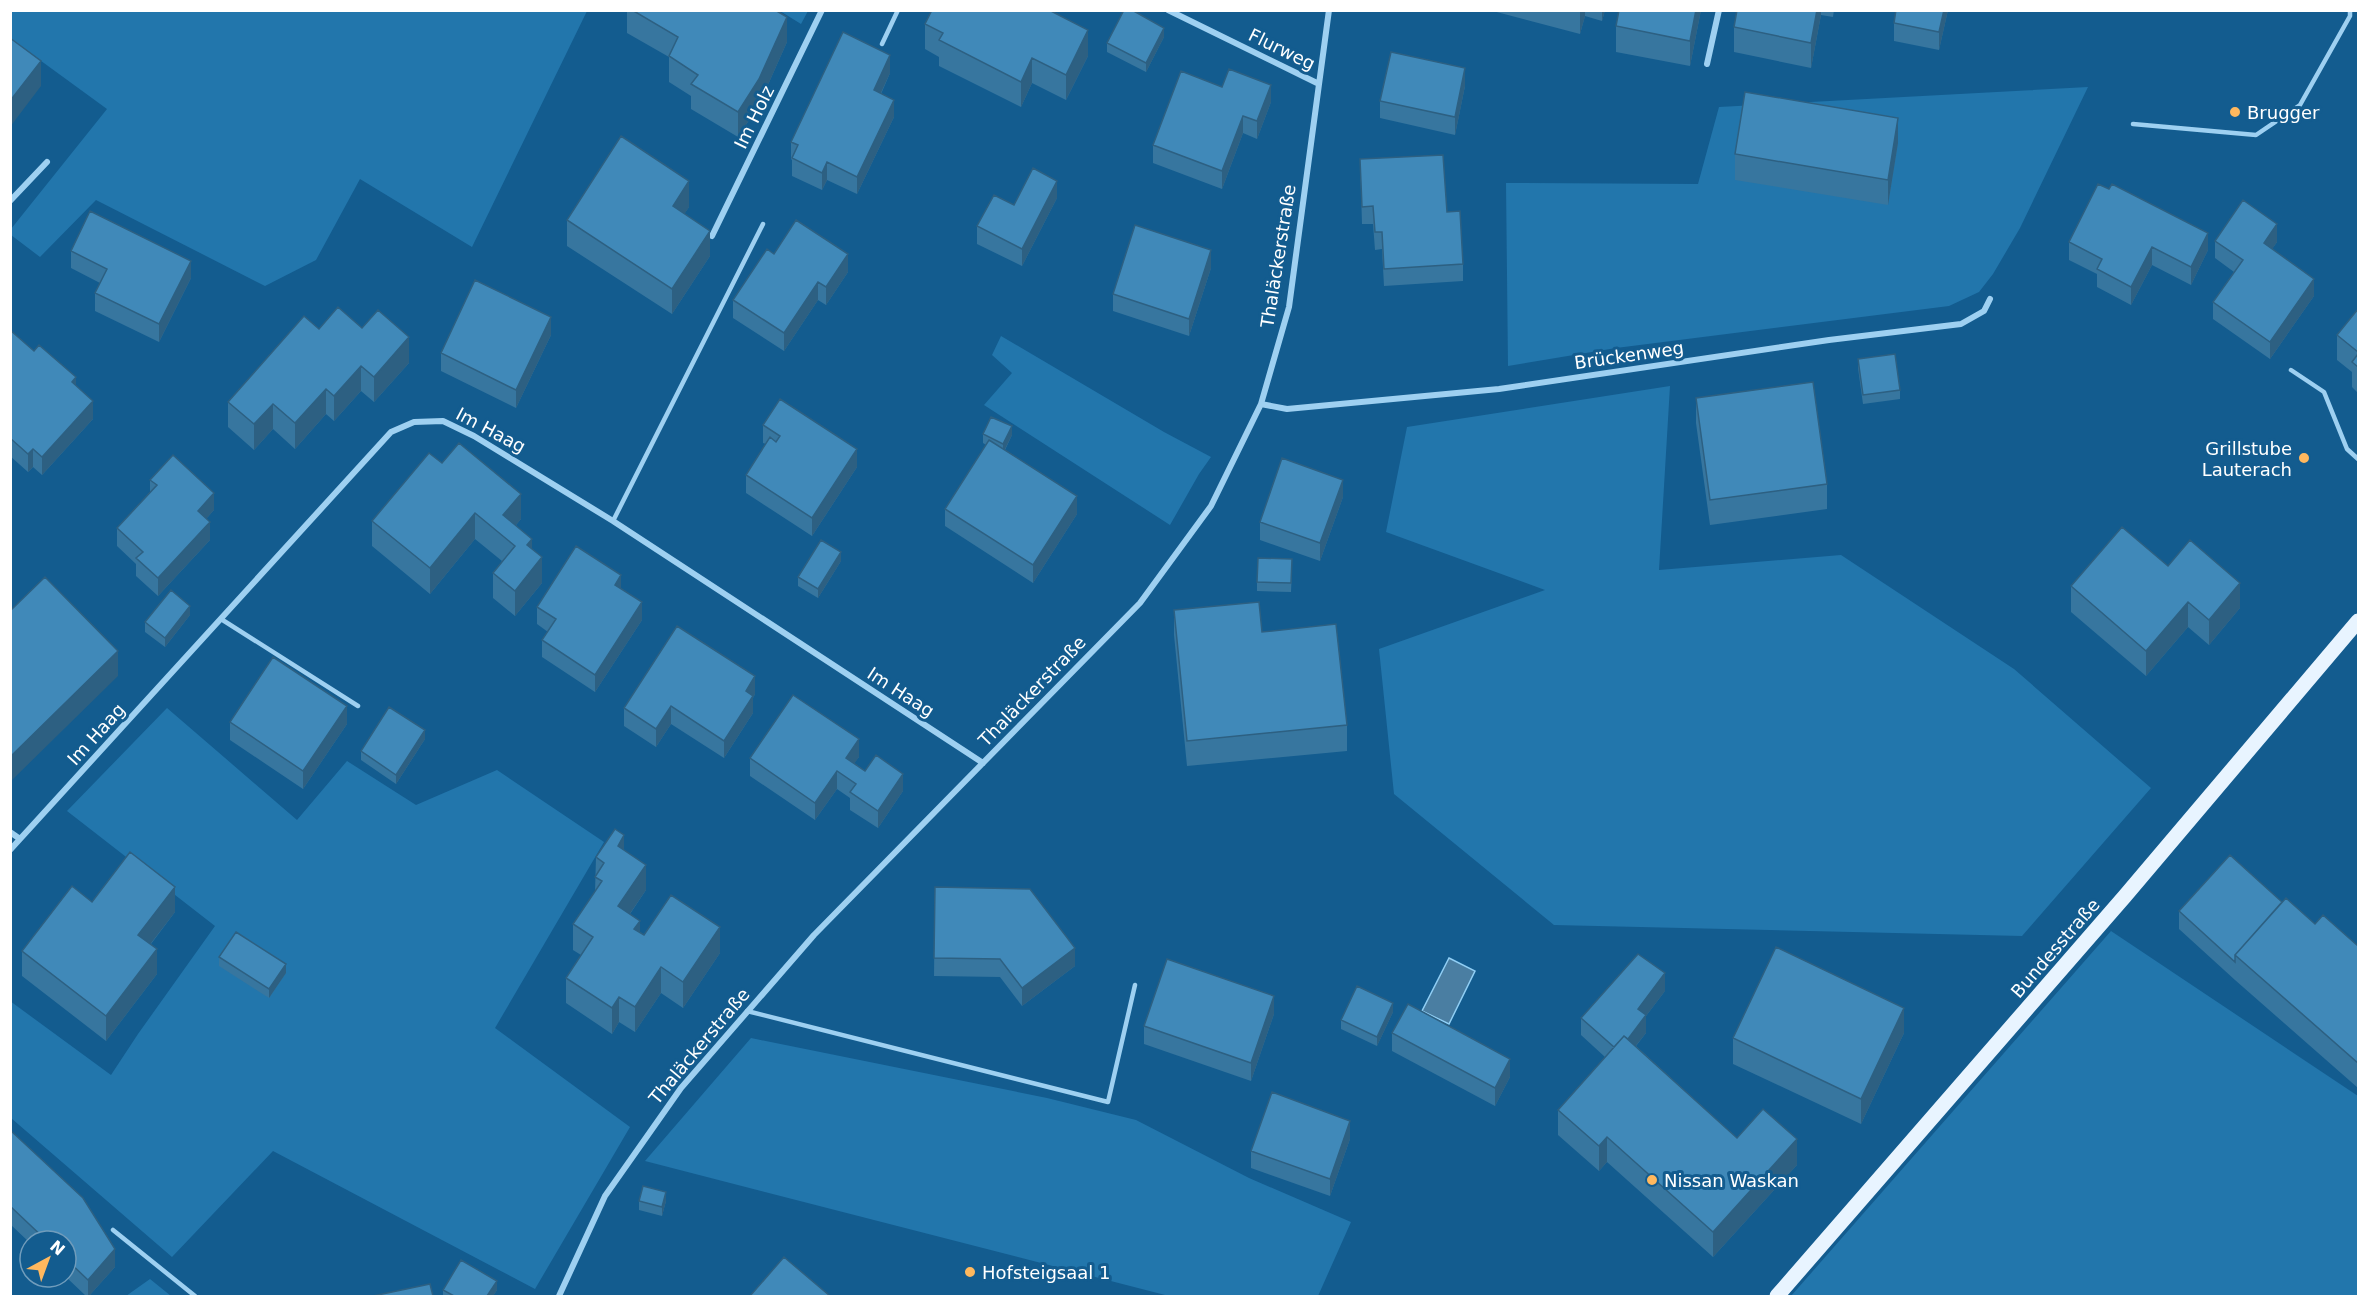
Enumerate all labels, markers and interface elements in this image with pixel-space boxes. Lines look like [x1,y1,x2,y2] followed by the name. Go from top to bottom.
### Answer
[1245,24,1319,74] street label: Flurweg
[730,82,778,152] street label: Im Holz
[2247,102,2320,123] place label: Brugger
[2228,105,2242,119] marker: Brugger
[1256,183,1300,330] street label: Thaläckerstraße
[1573,337,1685,373] street label: Brückenweg
[453,403,529,457] street label: Im Haag
[2202,438,2292,480] place label: Grillstube Lauterach
[2297,451,2311,465] marker: Grillstube Lauterach
[973,632,1090,751] street label: Thaläckerstraße
[864,663,938,721] street label: Im Haag
[63,699,129,769] street label: Im Haag
[2006,894,2104,1002] street label: Bundesstraße
[644,984,754,1109] street label: Thaläckerstraße
[1664,1170,1799,1191] place label: Nissan Waskan
[1645,1173,1659,1187] marker: Nissan Waskan
[18,1229,78,1289] north arrow
[46,1236,69,1260] text: N
[982,1262,1110,1283] place label: Hofsteigsaal 1
[963,1265,977,1279] marker: Hofsteigsaal 1

